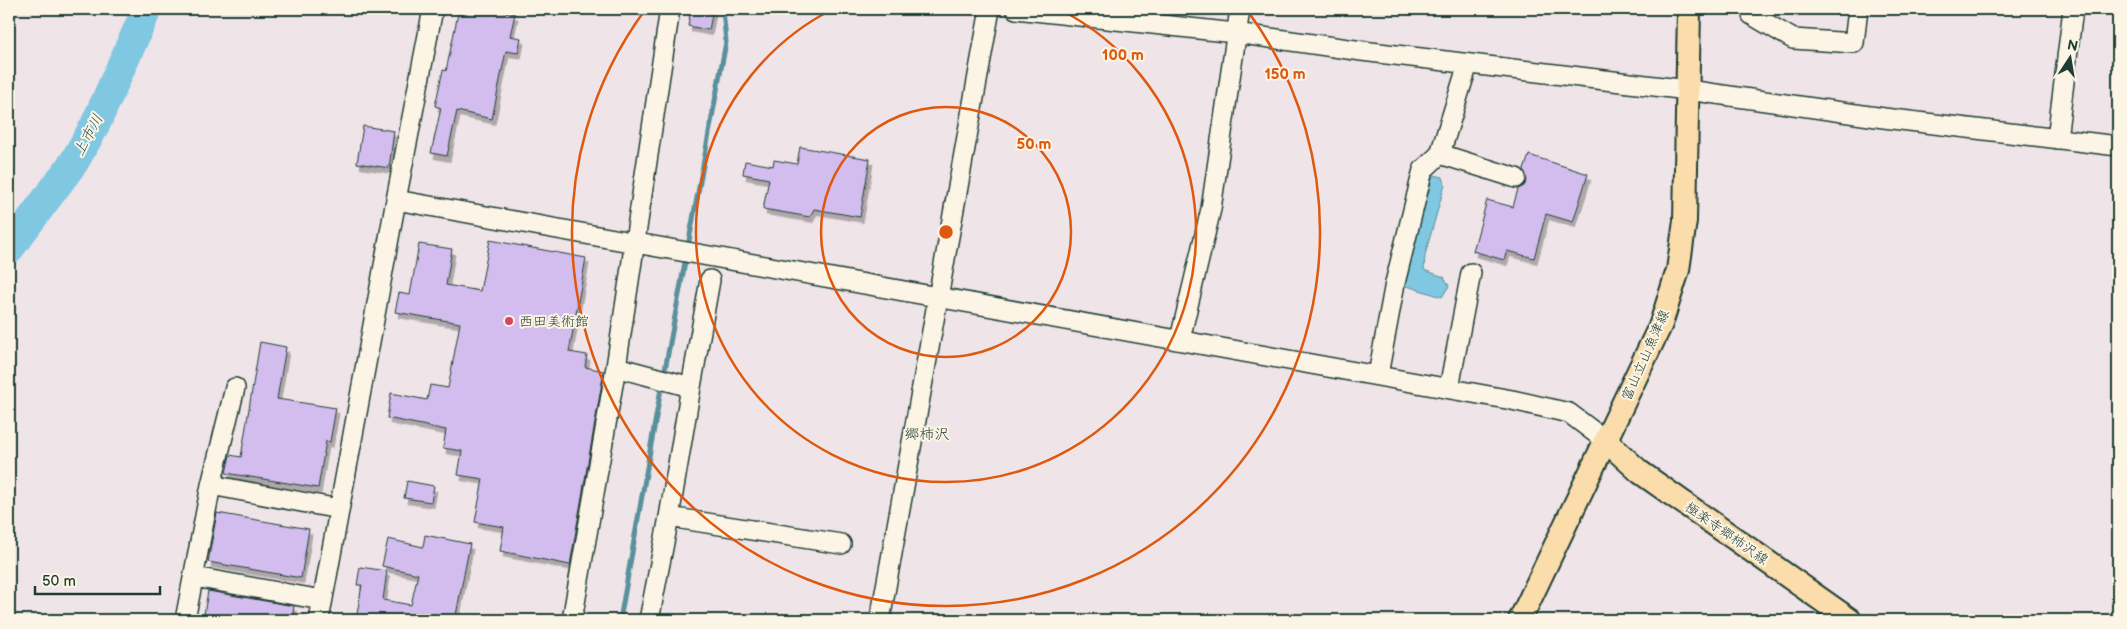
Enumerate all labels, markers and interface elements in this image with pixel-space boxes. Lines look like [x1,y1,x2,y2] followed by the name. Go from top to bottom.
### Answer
[2044,32,2094,82] north arrow
[2066,36,2080,55] text: N
[1102,46,1144,65] text: 100 m
[1264,65,1306,84] text: 150 m
[69,111,107,160] water label: 上市川
[1017,135,1052,154] text: 50 m
[937,223,955,241] centre of rings
[1618,307,1673,403] street label: 富山立山魚津線
[519,313,589,330] place label: 西田美術館
[503,315,515,327] marker: 西田美術館
[904,425,950,444] district label: 郷柿沢
[1682,498,1772,568] street label: 極楽寺郷柿沢線
[35,564,160,596] scale bar
[42,572,76,591] text: 50 m

